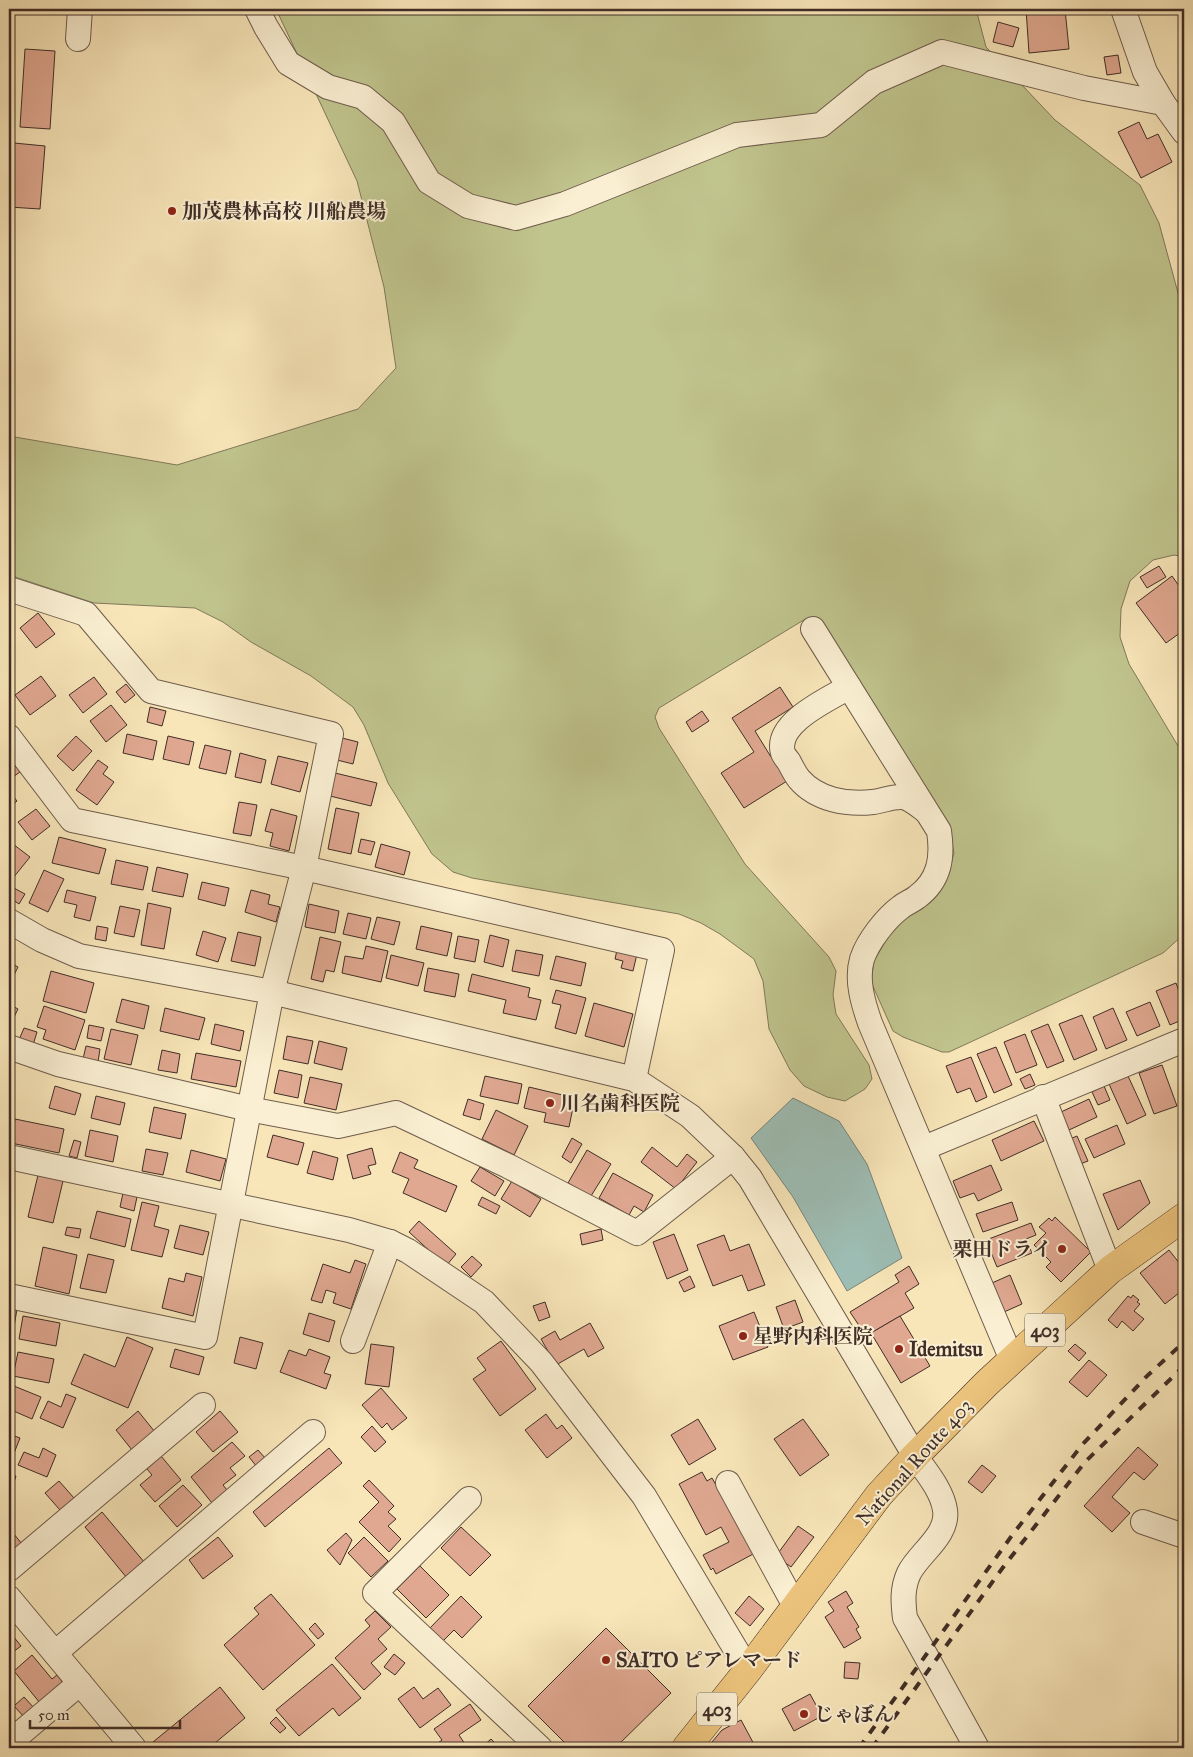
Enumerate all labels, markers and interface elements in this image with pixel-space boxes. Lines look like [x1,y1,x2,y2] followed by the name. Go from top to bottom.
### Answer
[182,199,386,223] place label: 加茂農林高校 川船農場
[166,205,178,217] marker: 加茂農林高校 川船農場
[560,1091,680,1115] place label: 川名歯科医院
[544,1097,556,1109] marker: 川名歯科医院
[953,1237,1052,1261] place label: 栗田ドライ
[1056,1243,1068,1255] marker: 栗田ドライ
[1025,1314,1065,1346] road number: 403
[753,1324,873,1348] place label: 星野内科医院
[737,1330,749,1342] marker: 星野内科医院
[909,1337,983,1361] place label: Idemitsu
[893,1343,905,1355] marker: Idemitsu
[851,1394,977,1530] street label: National Route 403
[616,1648,802,1672] place label: SAITO ピアレマード
[600,1654,612,1666] marker: SAITO ピアレマード
[697,1692,737,1726] road number: 403
[30,1697,180,1729] scale bar
[814,1702,894,1726] place label: じゃぼん
[38,1706,70,1724] text: 50 m
[798,1708,810,1720] marker: じゃぼん

